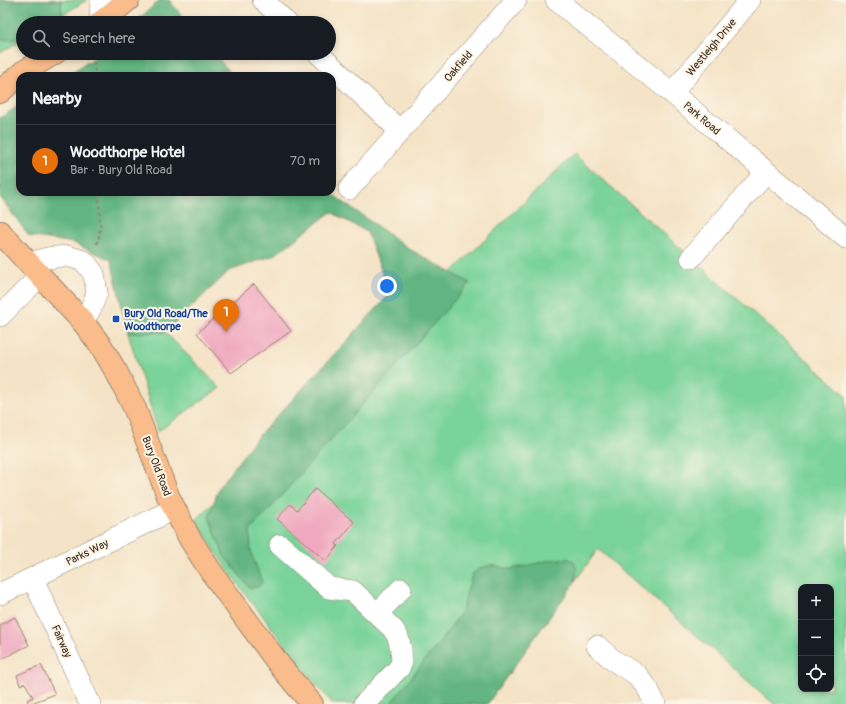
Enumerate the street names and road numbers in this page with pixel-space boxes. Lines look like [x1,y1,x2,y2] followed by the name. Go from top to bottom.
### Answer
[684,16,739,79] street label: Westleigh Drive
[441,48,475,84] street label: Oakfield
[680,99,723,138] street label: Park Road
[139,434,174,498] street label: Bury Old Road
[64,536,111,568] street label: Parks Way
[49,623,75,660] street label: Fairway

